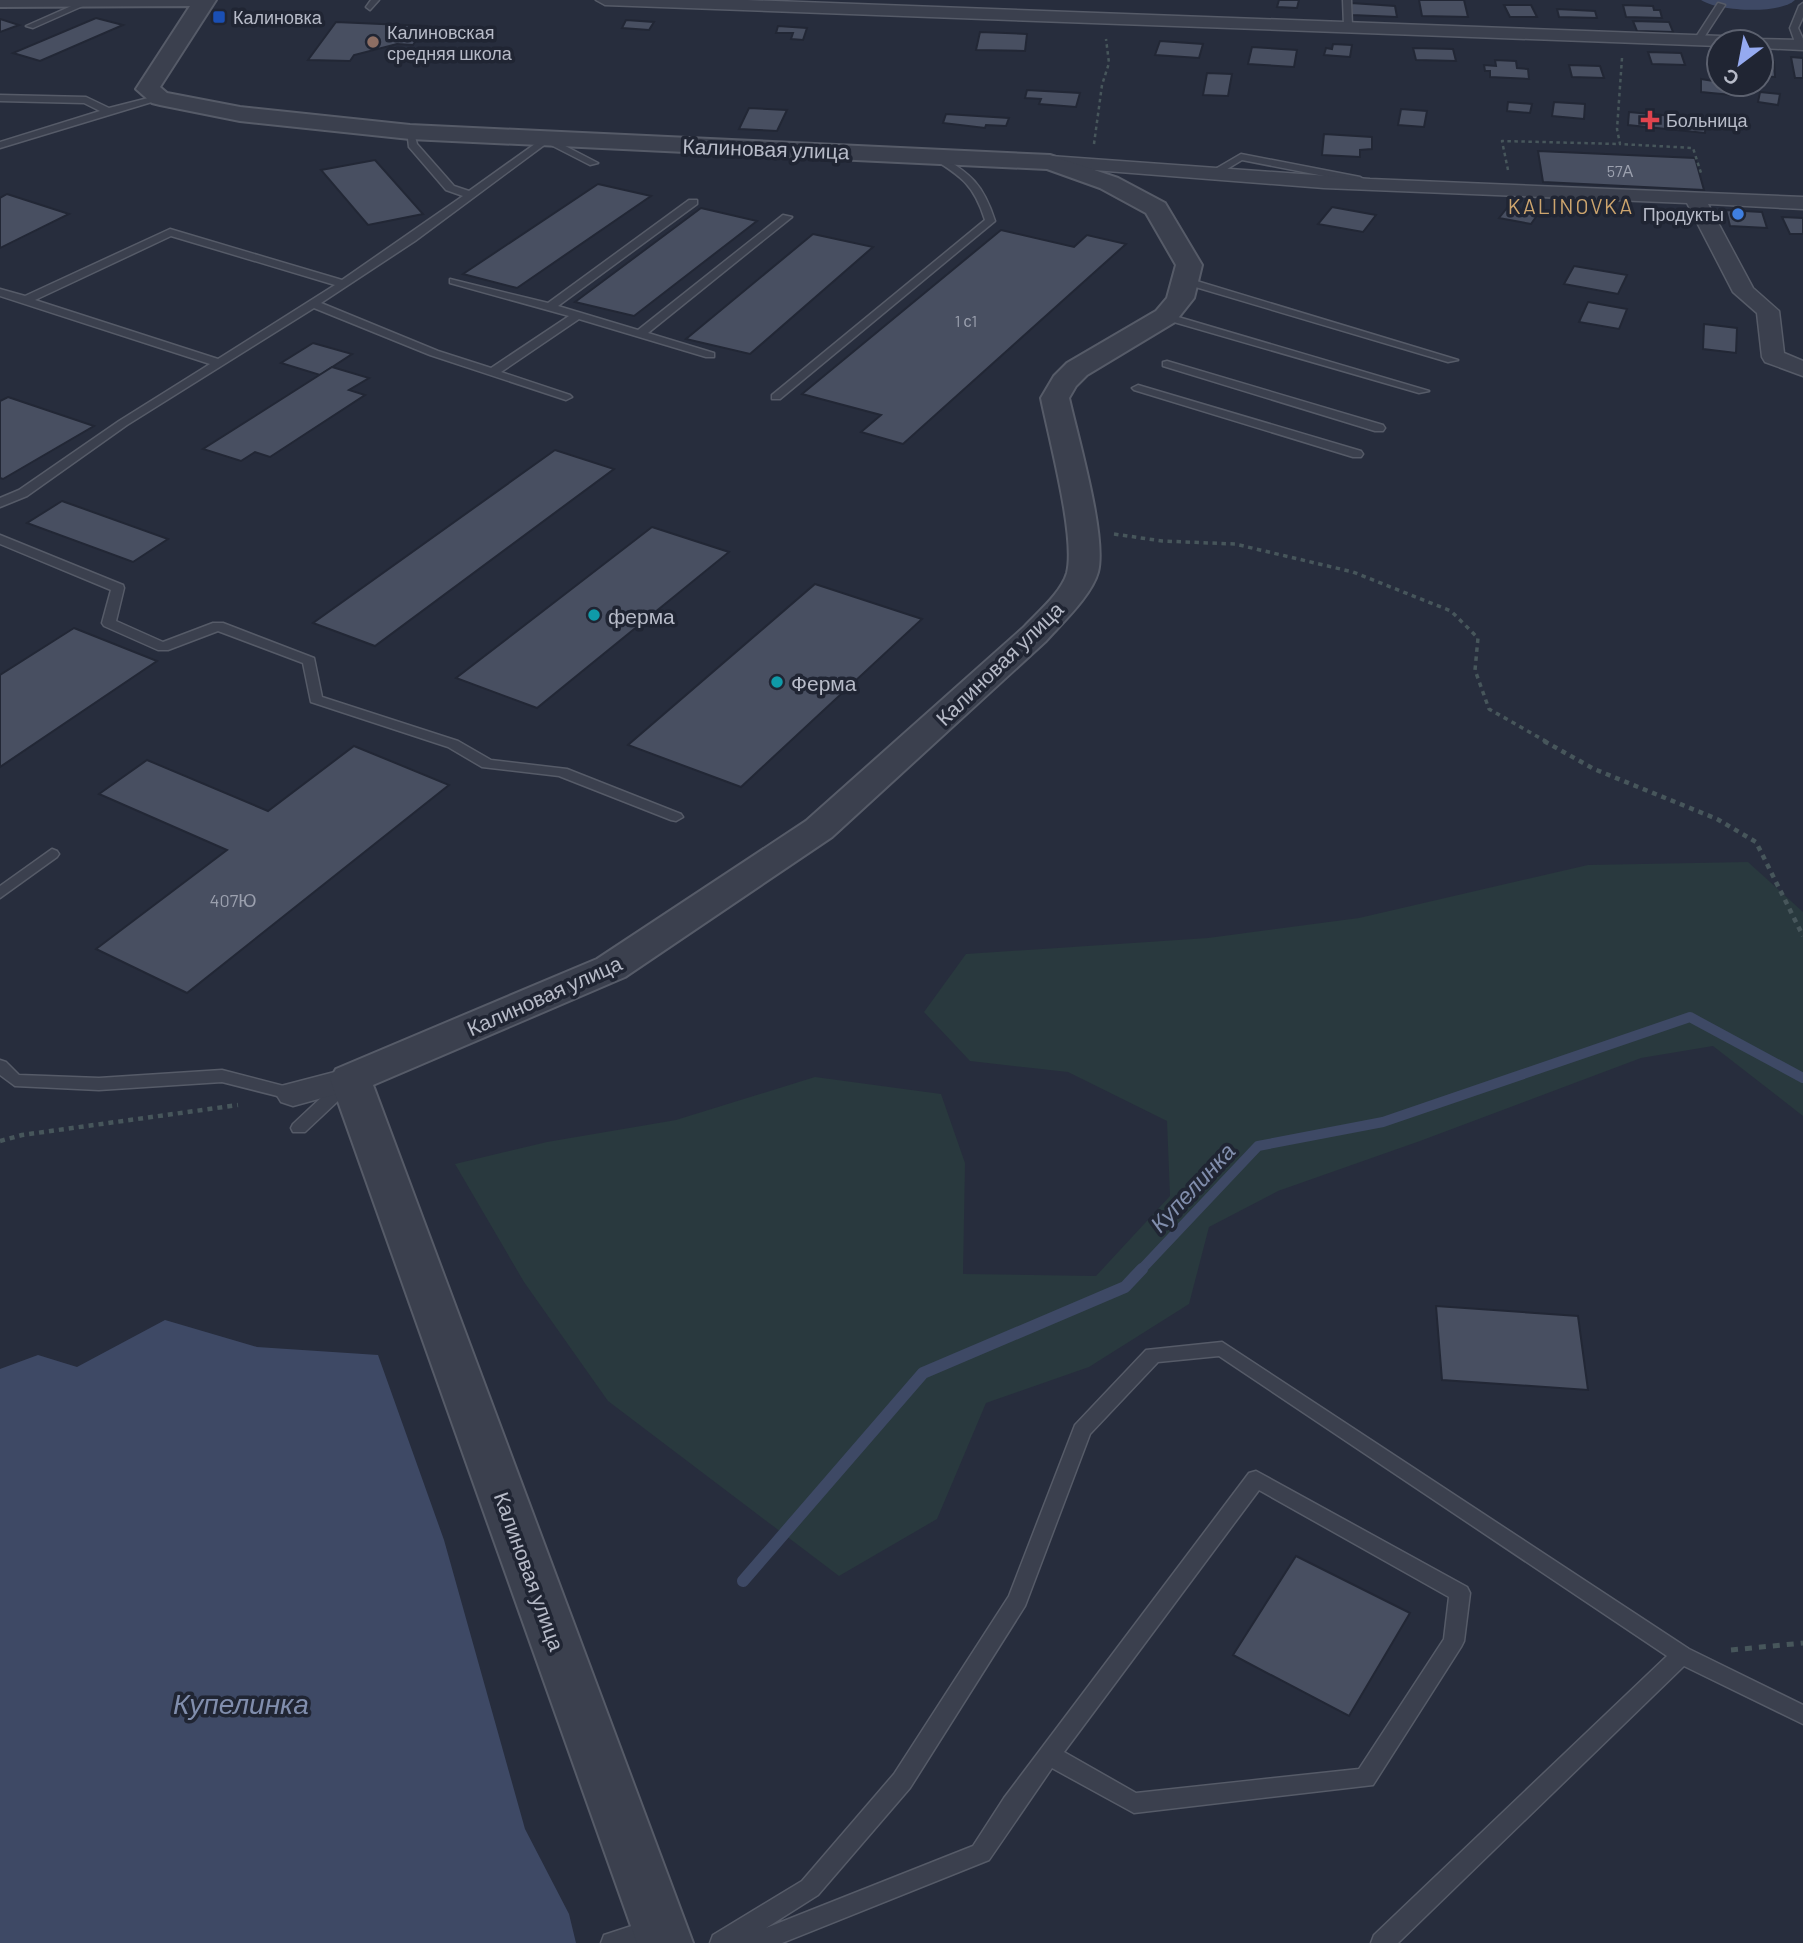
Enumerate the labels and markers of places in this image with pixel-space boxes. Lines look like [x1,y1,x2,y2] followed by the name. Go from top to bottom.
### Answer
[233,6,323,28] place label: Калиновка
[211,9,227,25] marker: Калиновка
[387,21,513,64] place label: Калиновская средняя школа
[365,34,381,50] marker: Калиновская средняя школа
[1666,109,1749,131] place label: Больница
[1640,110,1660,130] marker: Больница
[1643,203,1724,225] place label: Продукты
[1730,206,1746,222] marker: Продукты
[608,603,675,628] place label: ферма
[586,607,602,623] marker: ферма
[791,670,857,695] place label: Ферма
[769,674,785,690] marker: Ферма

